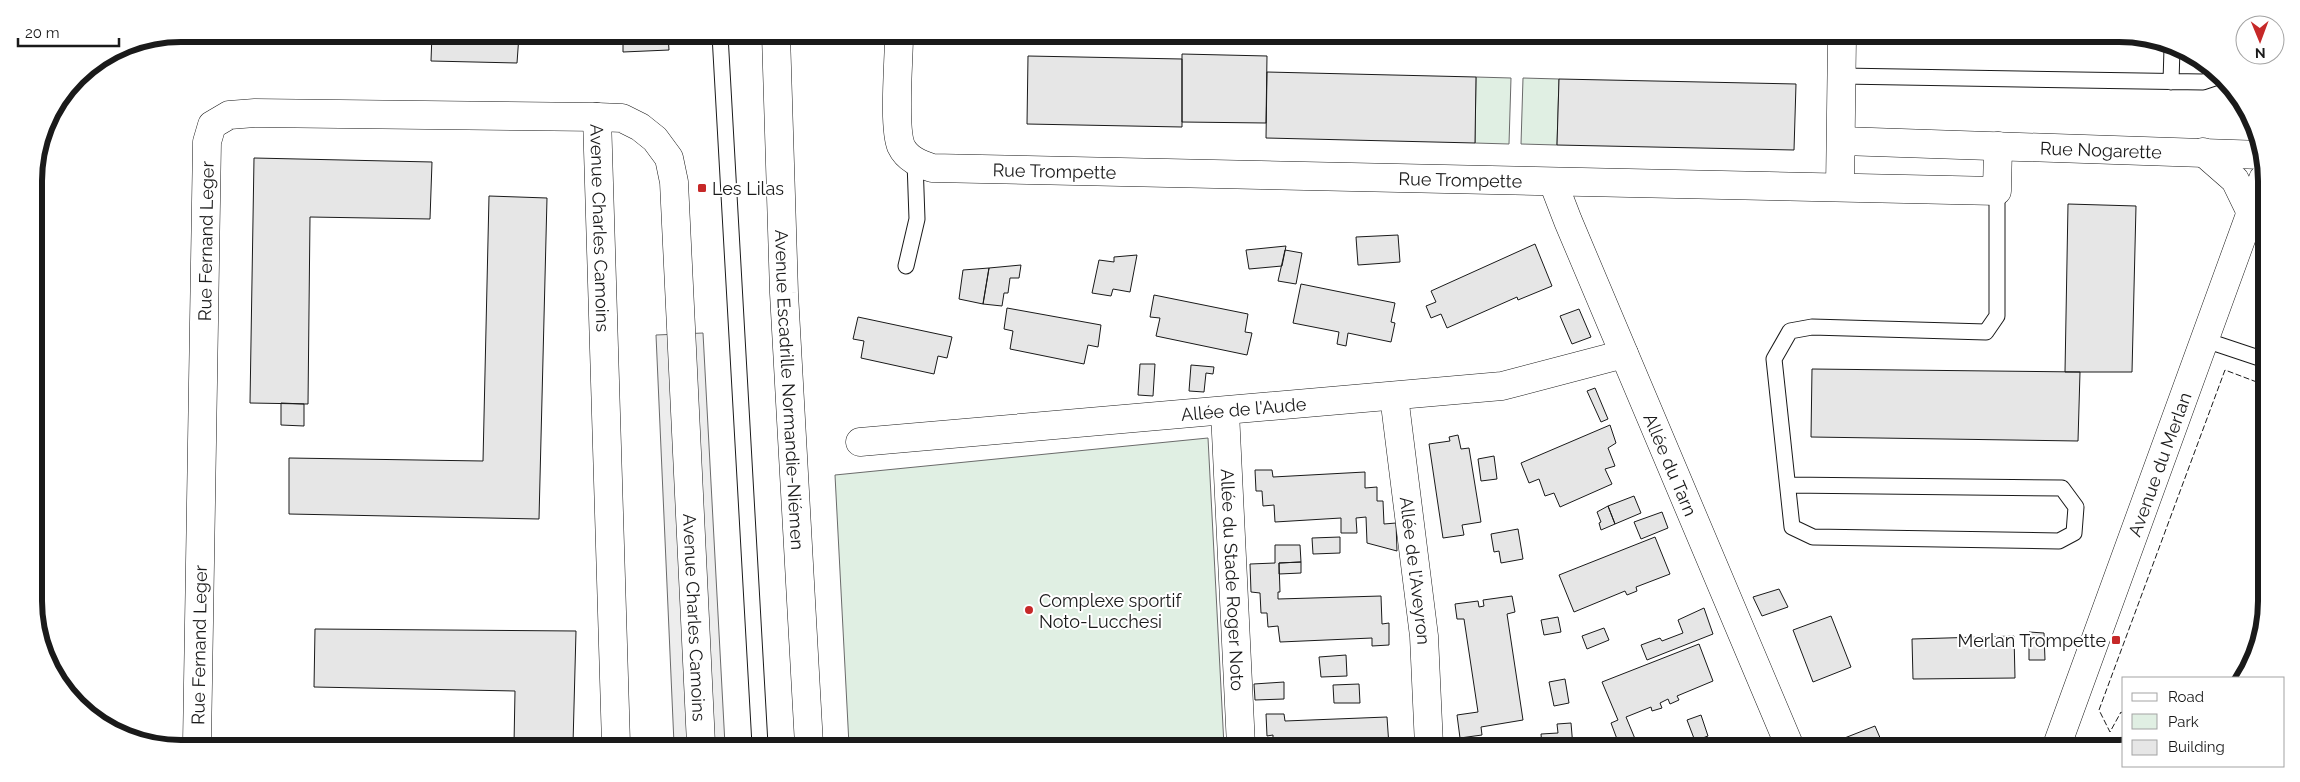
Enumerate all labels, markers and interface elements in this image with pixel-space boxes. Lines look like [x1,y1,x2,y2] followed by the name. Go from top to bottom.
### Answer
[18,15,119,47] scale bar
[2235,15,2285,65] north arrow
[25,24,60,42] text: 20 m
[2255,45,2266,61] text: N
[587,124,614,333] street label: Avenue Charles Camoins
[2040,137,2163,162] street label: Rue Nogarette
[992,159,1117,182] street label: Rue Trompette
[194,160,217,321] street label: Rue Fernand Leger
[1398,168,1523,191] street label: Rue Trompette
[712,178,784,199] place label: Les Lilas
[696,182,708,194] marker: Les Lilas
[772,229,809,550] street label: Avenue Escadrille Normandie-Niémen
[2123,389,2195,539] street label: Avenue du Merlan
[1180,393,1307,424] street label: Allée de l'Aude
[1640,410,1702,519] street label: Allée du Tarn
[1217,468,1249,692] street label: Allée du Stade Roger Noto
[1396,495,1435,645] street label: Allée de l'Aveyron
[679,513,710,722] street label: Avenue Charles Camoins
[187,564,210,725] street label: Rue Fernand Leger
[1039,590,1182,632] place label: Complexe sportif Noto-Lucchesi
[1023,604,1035,616] marker: Complexe sportif Noto-Lucchesi
[1958,630,2106,651] place label: Merlan Trompette
[2110,634,2122,646] marker: Merlan Trompette
[2122,677,2285,767] legend
[2168,688,2204,706] text: Road
[2168,713,2199,731] text: Park
[2168,738,2225,756] text: Building

